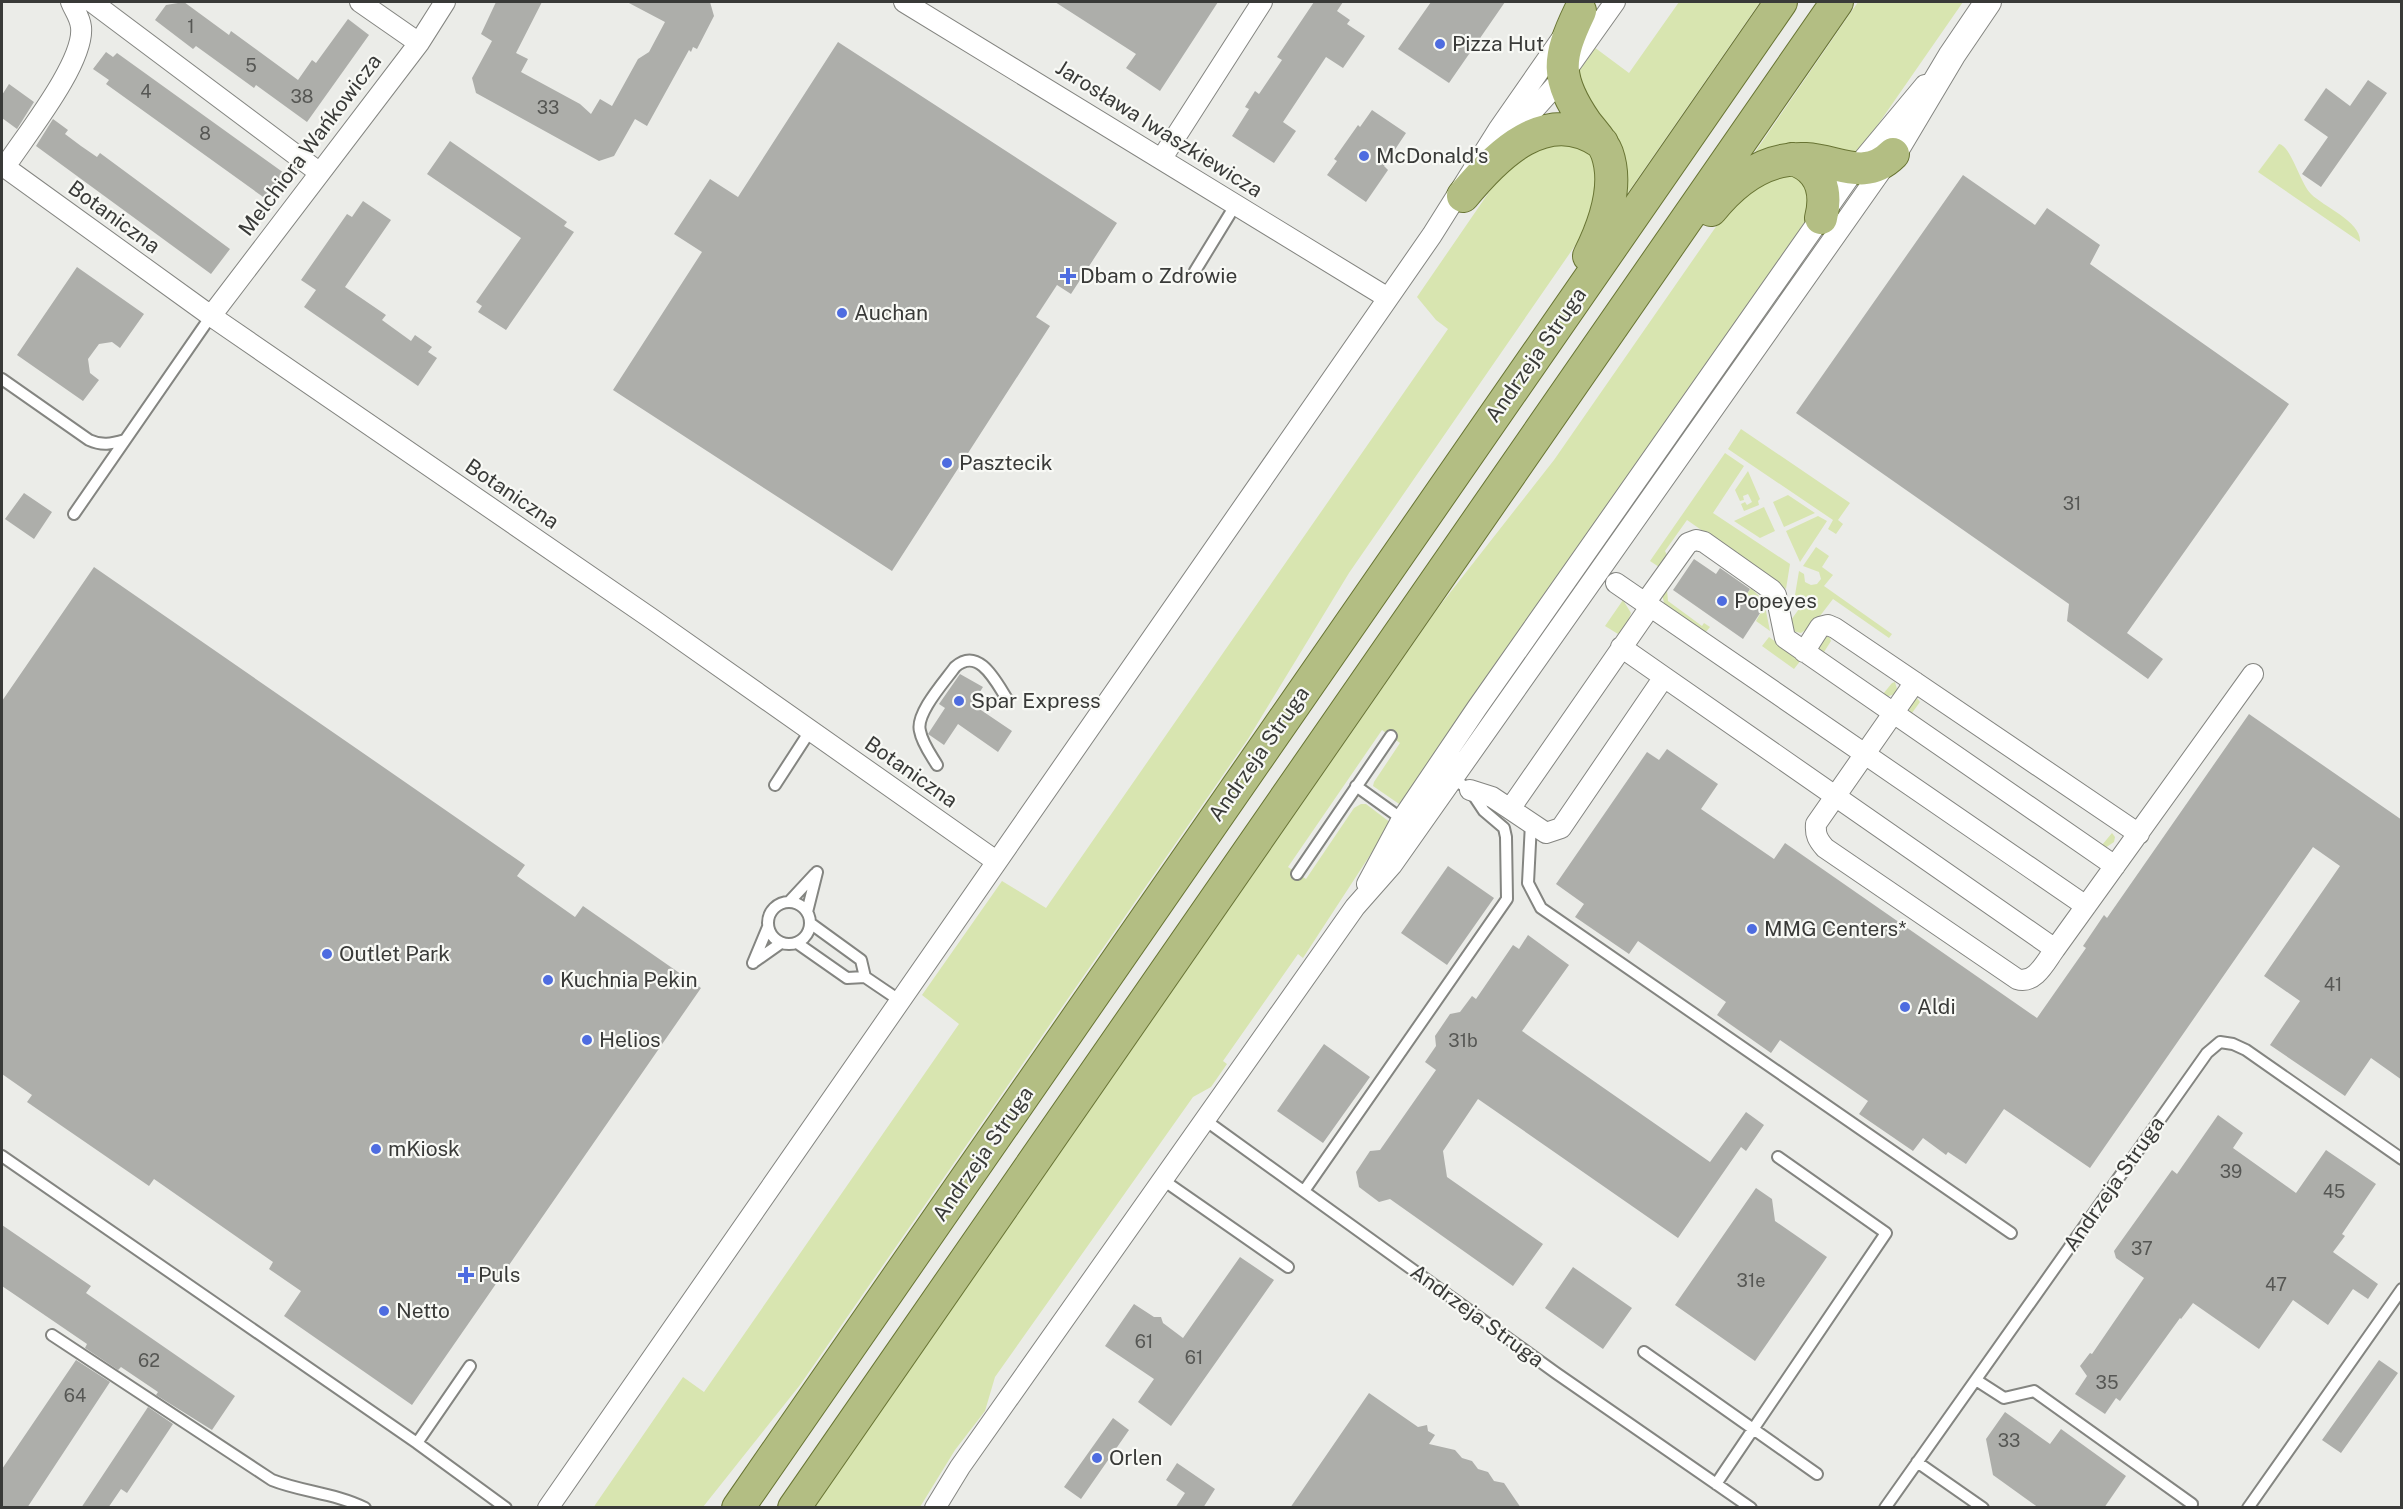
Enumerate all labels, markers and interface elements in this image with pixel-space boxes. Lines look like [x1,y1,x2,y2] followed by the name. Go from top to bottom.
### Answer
[187,16,195,37] house number: 1
[1452,31,1544,56] place label: Pizza Hut
[1433,37,1447,51] marker: Pizza Hut
[233,49,386,241] street label: Melchiora Wańkowicza
[245,55,257,76] house number: 5
[1051,55,1267,202] street label: Jarosława Iwaszkiewicza
[140,81,152,102] house number: 4
[291,86,313,107] house number: 38
[537,97,559,118] house number: 33
[199,123,211,144] house number: 8
[1376,143,1488,168] place label: McDonald's
[1357,149,1371,163] marker: McDonald's
[63,175,165,258] street label: Botaniczna
[1080,263,1237,288] place label: Dbam o Zdrowie
[1061,269,1075,283] marker: Dbam o Zdrowie
[1480,283,1591,427] street label: Andrzeja Struga
[854,300,928,325] place label: Auchan
[835,306,849,320] marker: Auchan
[959,450,1053,475] place label: Pasztecik
[461,453,564,534] street label: Botaniczna
[940,456,954,470] marker: Pasztecik
[2063,493,2081,514] house number: 31
[1734,588,1817,613] place label: Popeyes
[1715,594,1729,608] marker: Popeyes
[1203,682,1314,826] street label: Andrzeja Struga
[971,688,1101,713] place label: Spar Express
[952,694,966,708] marker: Spar Express
[860,731,962,813] street label: Botaniczna
[1764,916,1907,941] place label: MMG Centers*
[1745,922,1759,936] marker: MMG Centers*
[339,941,450,966] place label: Outlet Park
[320,947,334,961] marker: Outlet Park
[560,967,698,992] place label: Kuchnia Pekin
[541,973,555,987] marker: Kuchnia Pekin
[2324,974,2342,995] house number: 41
[1917,994,1956,1019] place label: Aldi
[1898,1000,1912,1014] marker: Aldi
[599,1027,661,1052] place label: Helios
[1448,1030,1478,1051] house number: 31b
[580,1033,594,1047] marker: Helios
[927,1082,1038,1226] street label: Andrzeja Struga
[2058,1112,2169,1256] street label: Andrzeja Struga
[388,1136,460,1161] place label: mKiosk
[369,1142,383,1156] marker: mKiosk
[2220,1161,2242,1182] house number: 39
[2323,1181,2345,1202] house number: 45
[2131,1238,2153,1259] house number: 37
[1406,1259,1549,1372] street label: Andrzeja Struga
[478,1262,520,1287] place label: Puls
[459,1268,473,1282] marker: Puls
[1737,1270,1765,1291] house number: 31e
[2265,1274,2287,1295] house number: 47
[396,1298,450,1323] place label: Netto
[377,1304,391,1318] marker: Netto
[1135,1331,1153,1352] house number: 61
[1185,1347,1203,1368] house number: 61
[138,1350,160,1371] house number: 62
[2096,1372,2118,1393] house number: 35
[64,1385,86,1406] house number: 64
[1998,1430,2020,1451] house number: 33
[1109,1445,1162,1470] place label: Orlen
[1090,1451,1104,1465] marker: Orlen

